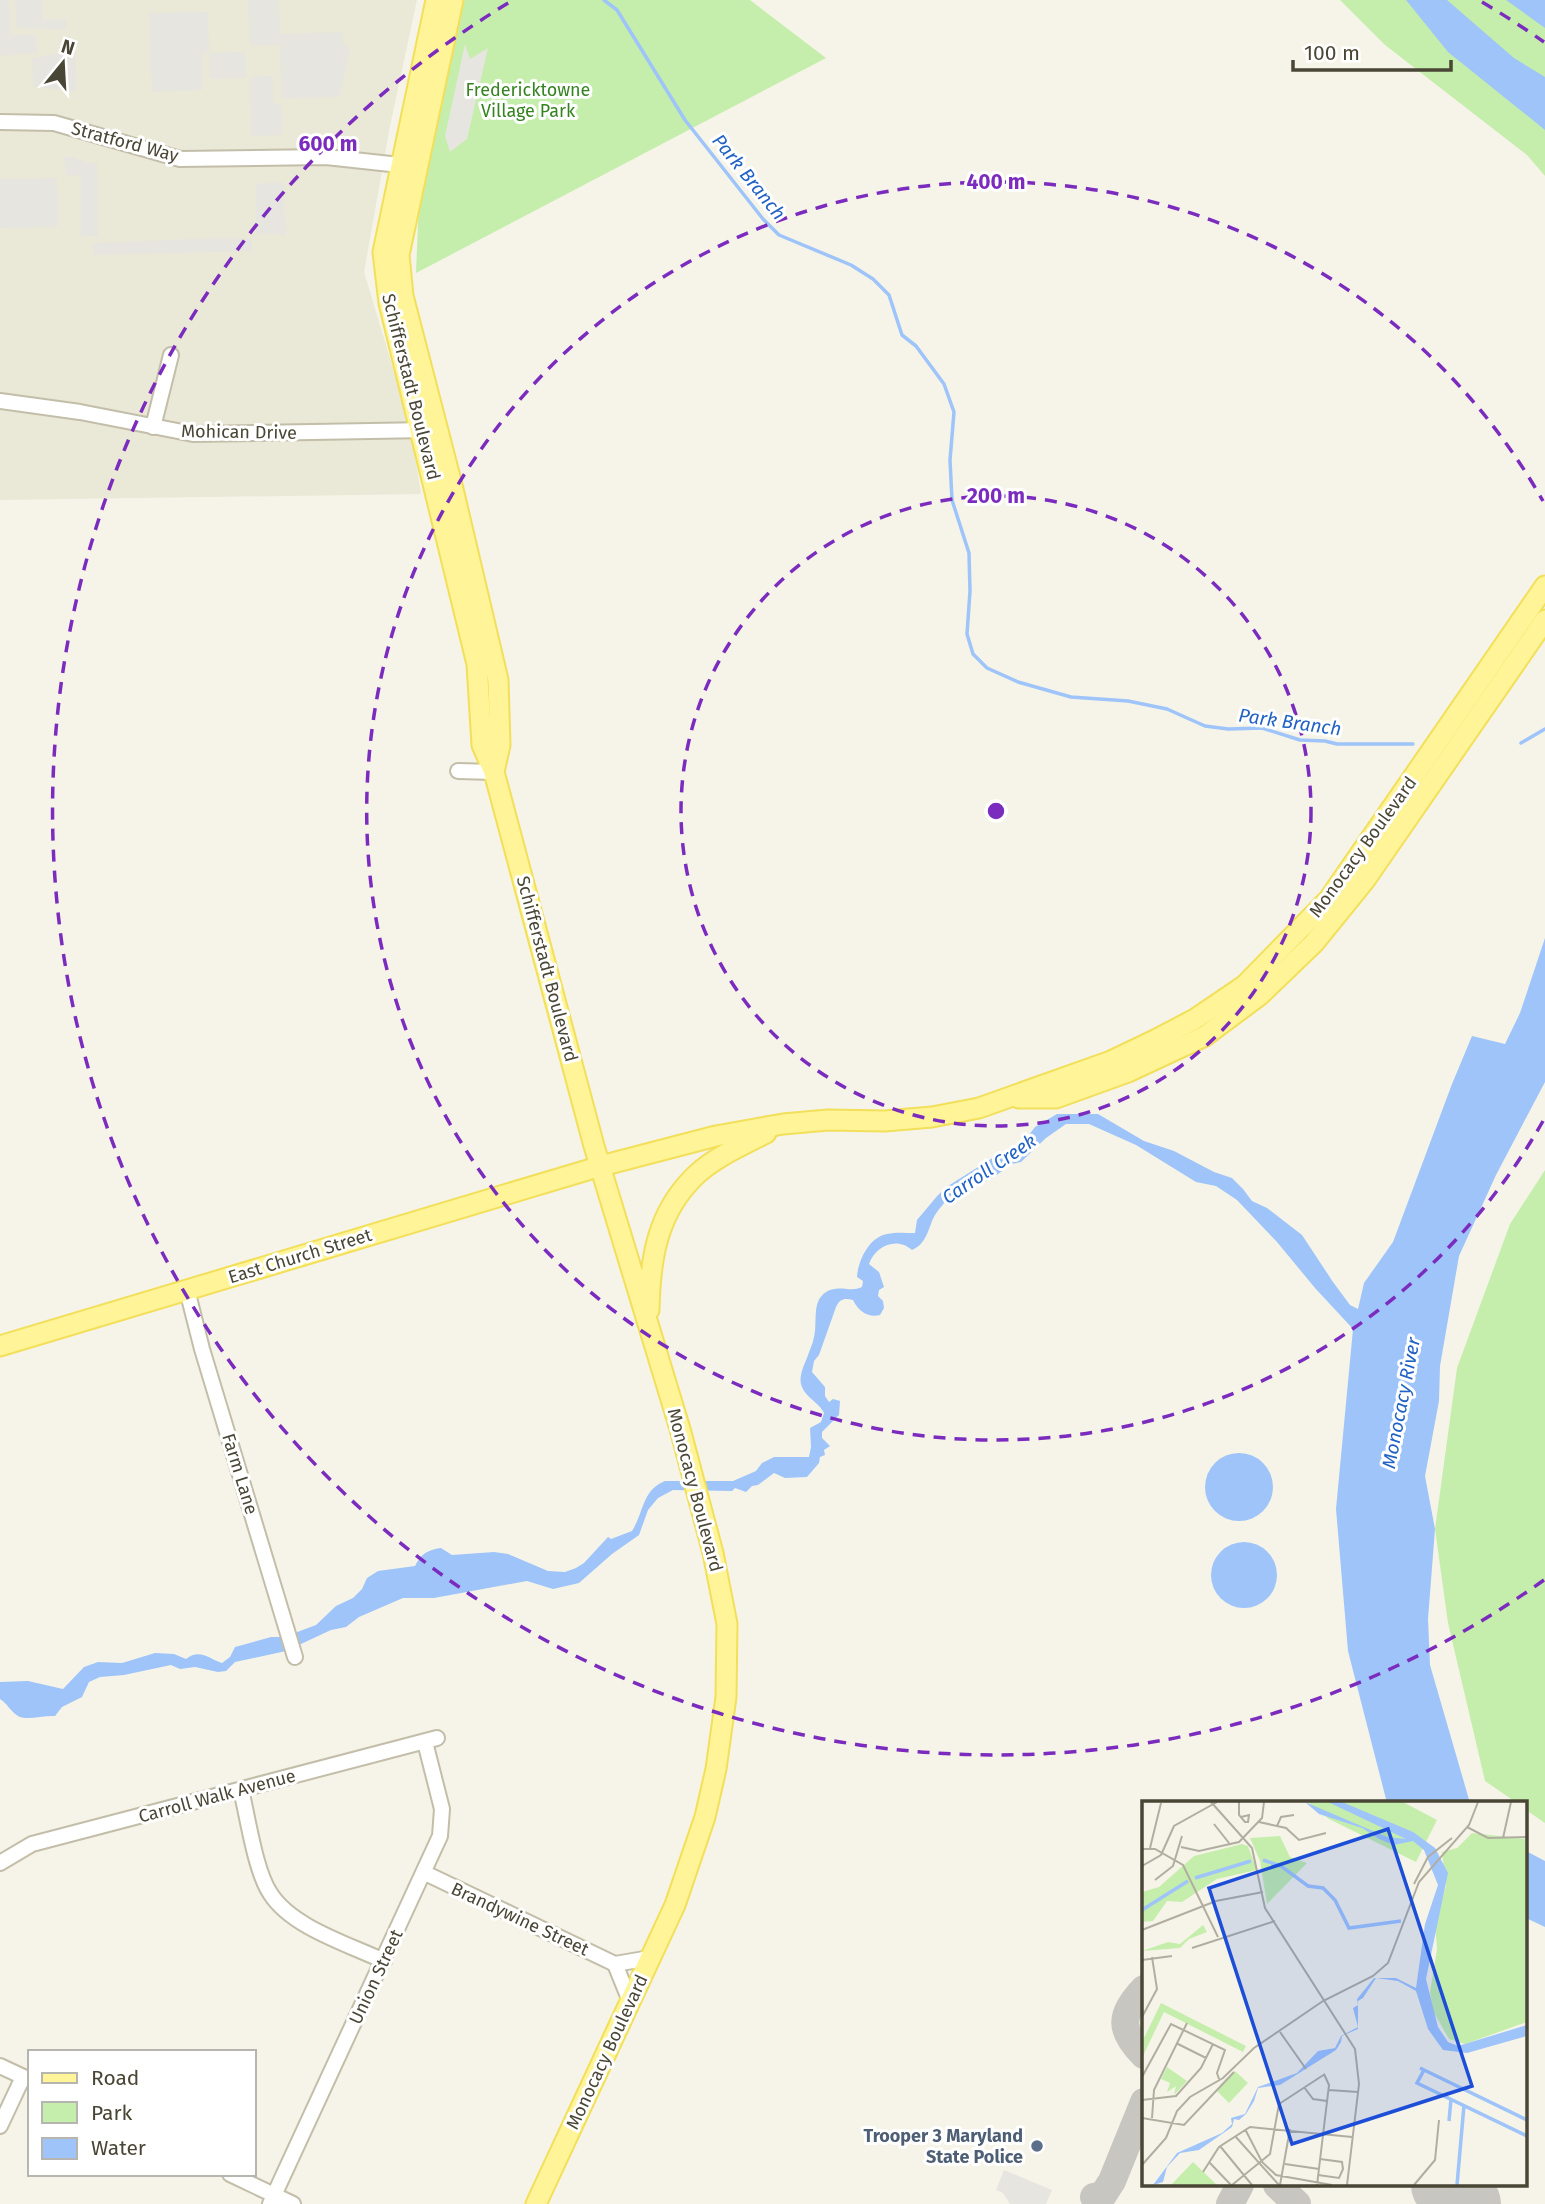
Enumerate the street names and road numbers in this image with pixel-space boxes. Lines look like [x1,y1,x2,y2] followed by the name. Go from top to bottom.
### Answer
[69,117,181,167] street label: Stratford Way
[377,291,445,483] street label: Schifferstadt Boulevard
[181,420,297,444] street label: Mohican Drive
[1305,772,1421,922] street label: Monocacy Boulevard
[512,874,582,1064] street label: Schifferstadt Boulevard
[226,1224,375,1288] street label: East Church Street
[663,1406,727,1574] street label: Monocacy Boulevard
[217,1431,263,1517] street label: Farm Lane
[136,1764,298,1828] street label: Carroll Walk Avenue
[448,1878,593,1961] street label: Brandywine Street
[344,1926,408,2028] street label: Union Street
[561,1971,653,2133] street label: Monocacy Boulevard

